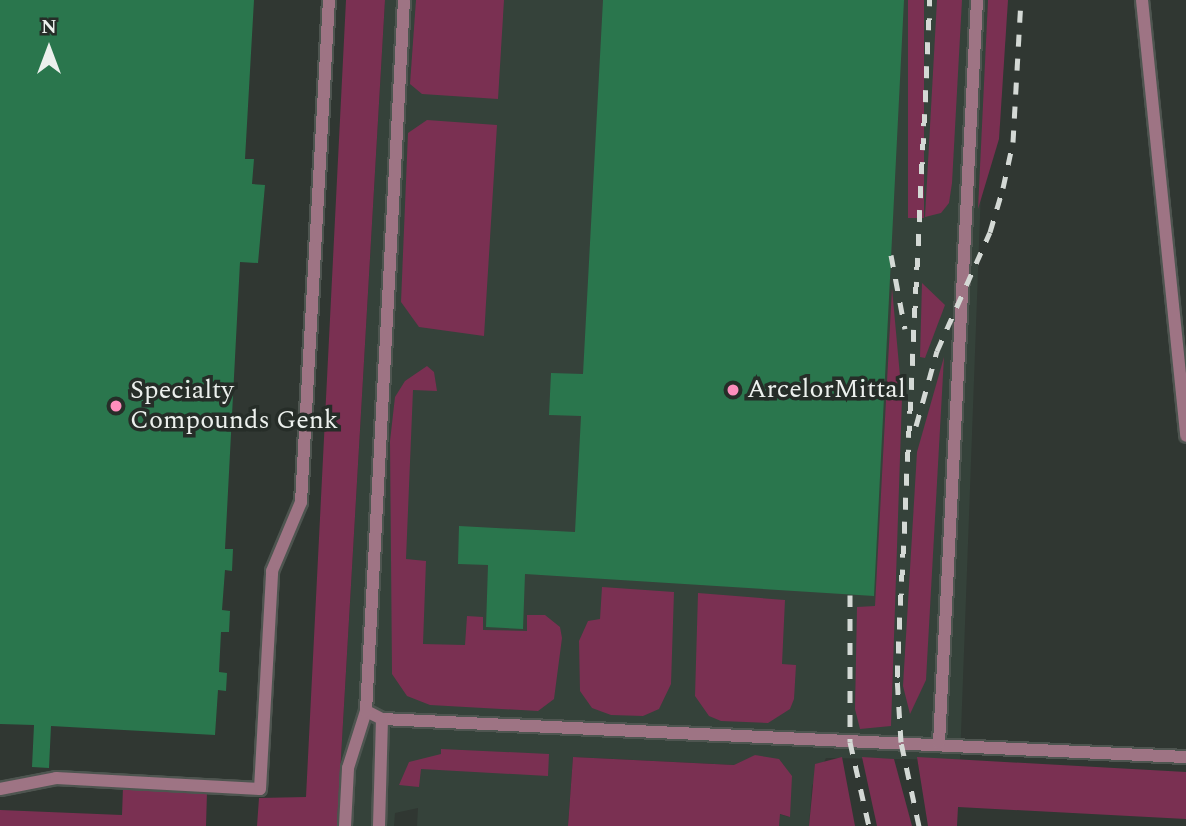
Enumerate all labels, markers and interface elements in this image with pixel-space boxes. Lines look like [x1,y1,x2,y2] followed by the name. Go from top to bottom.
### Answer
[41,13,57,42] text: N
[14,14,84,84] north arrow
[747,374,906,406] place label: ArcelorMittal
[130,375,338,436] place label: Specialty Compounds Genk
[725,382,741,398] marker: ArcelorMittal
[108,398,124,414] marker: Specialty Compounds Genk

